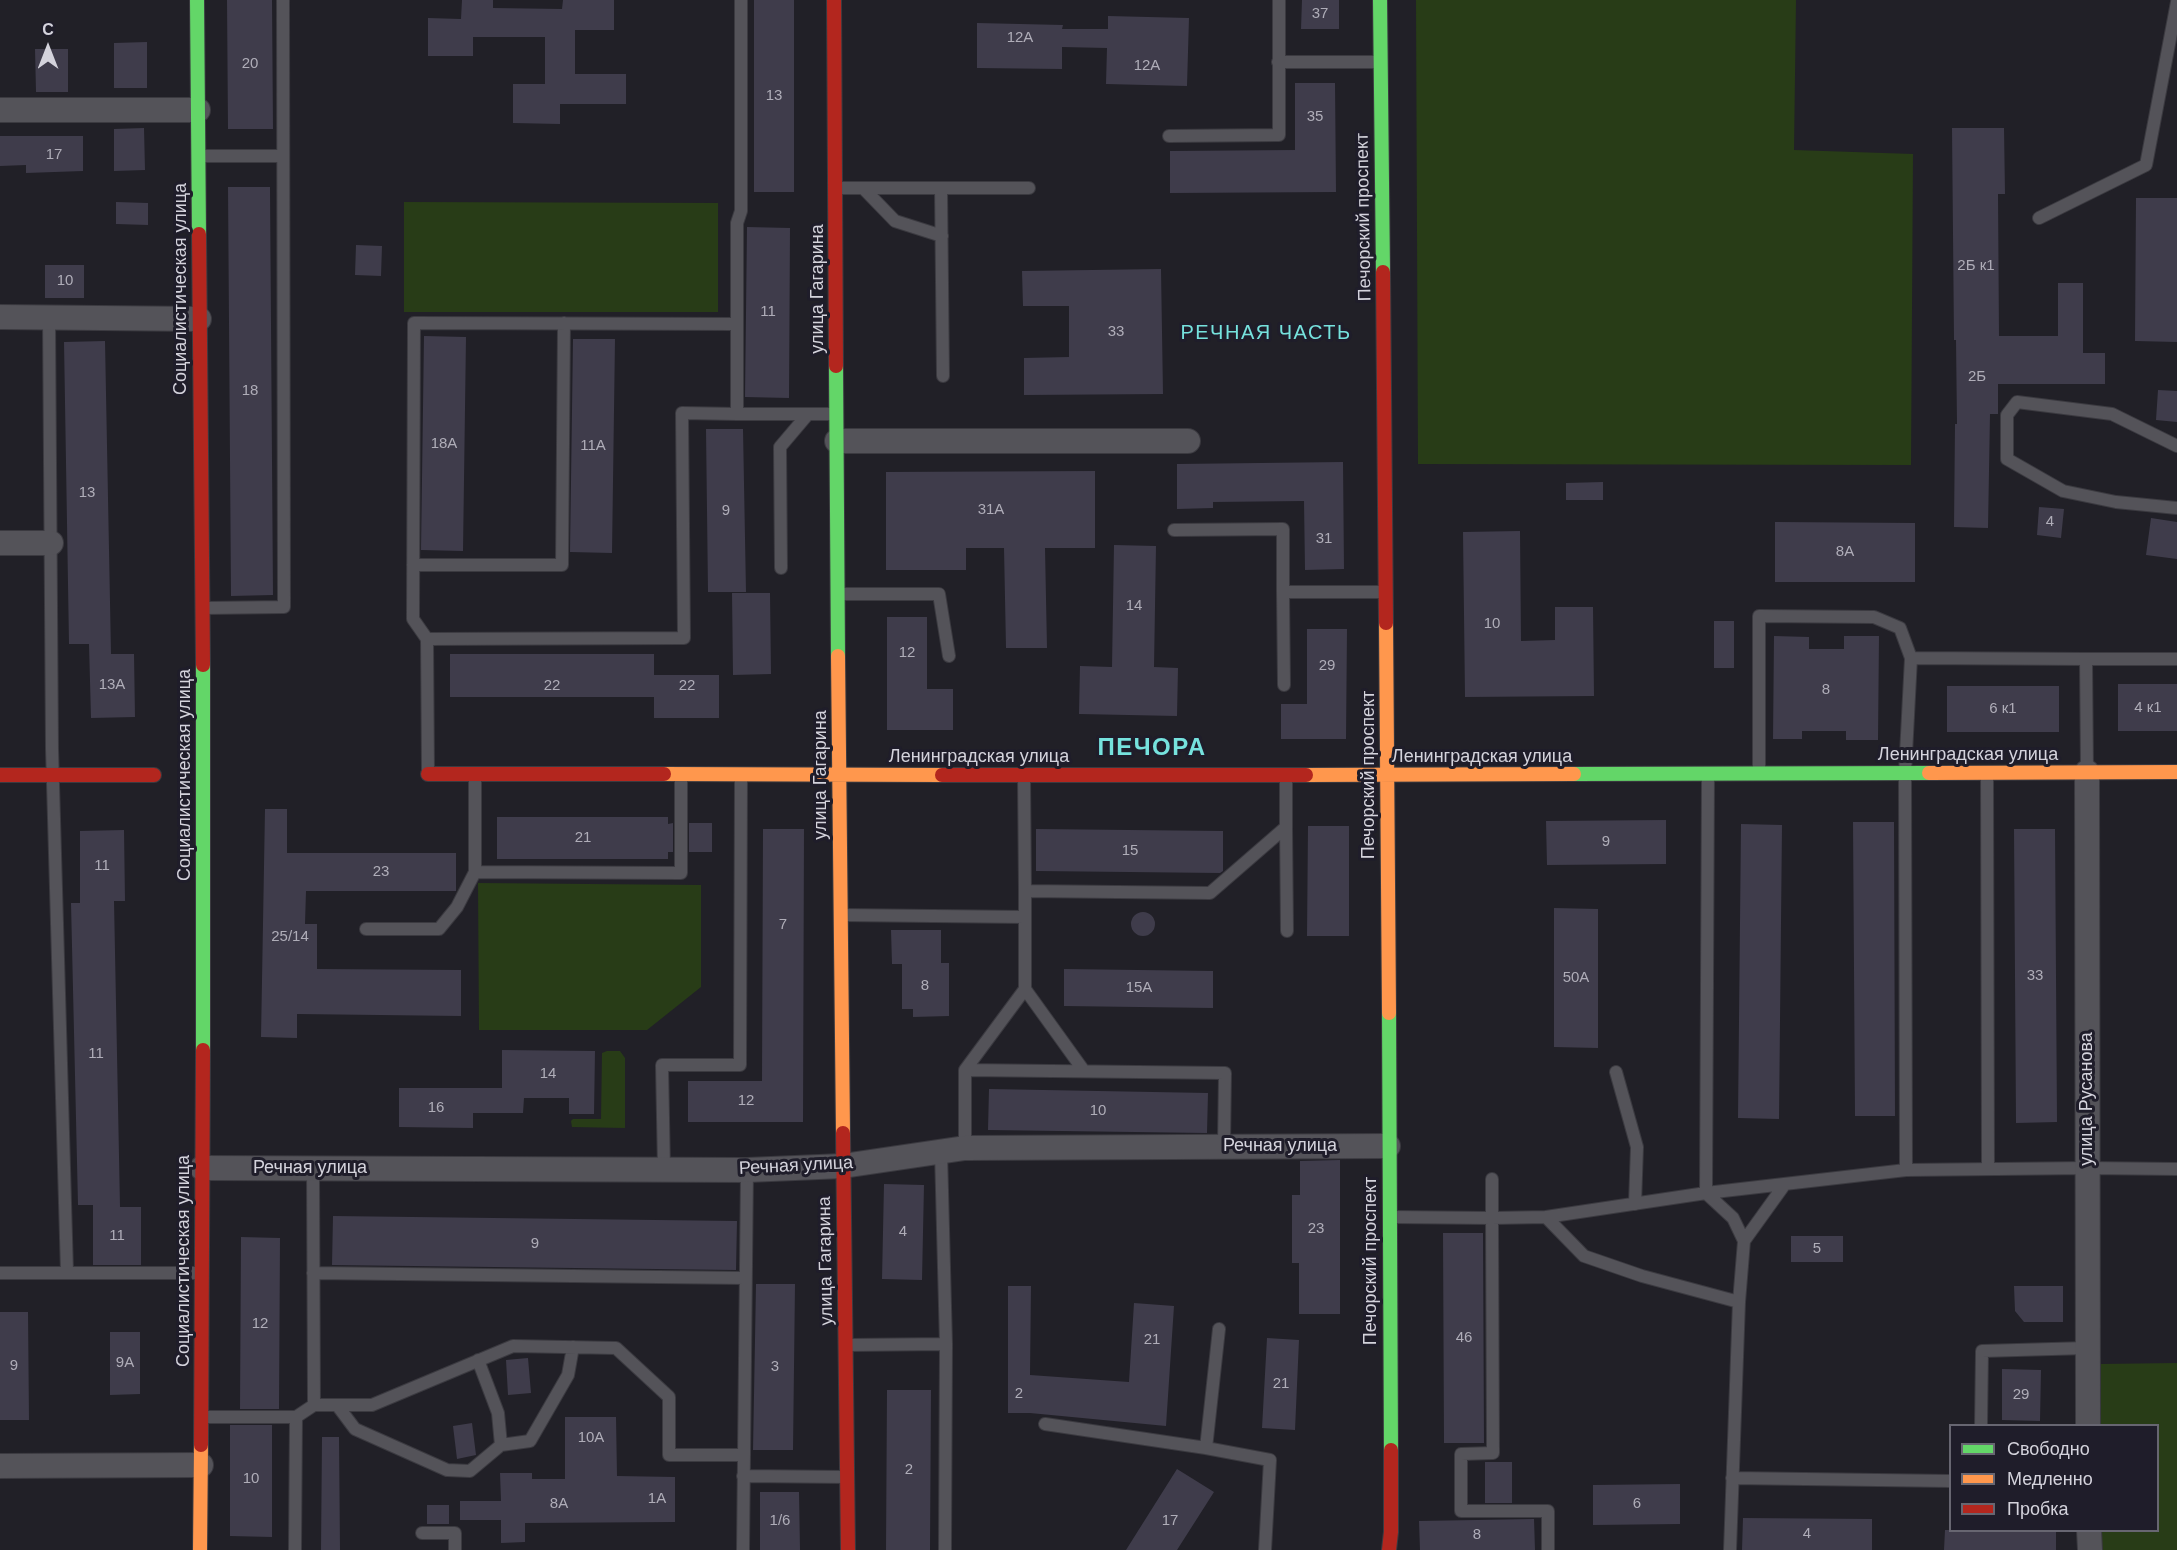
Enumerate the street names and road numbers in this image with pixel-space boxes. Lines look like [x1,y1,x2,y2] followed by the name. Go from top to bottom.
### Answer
[1352,133,1376,301] street label: Печорский проспект
[170,183,192,395] street label: Социалистическая улица
[807,224,829,354] street label: улица Гагарина
[174,669,196,881] street label: Социалистическая улица
[1358,691,1380,859] street label: Печорский проспект
[810,710,832,840] street label: улица Гагарина
[1878,744,2058,766] street label: Ленинградская улица
[889,746,1069,768] street label: Ленинградская улица
[1392,746,1572,768] street label: Ленинградская улица
[2076,1032,2098,1166] street label: улица Русанова
[1223,1135,1337,1157] street label: Речная улица
[738,1152,854,1180] street label: Речная улица
[173,1155,195,1367] street label: Социалистическая улица
[253,1157,367,1179] street label: Речная улица
[1360,1177,1382,1345] street label: Печорский проспект
[814,1196,838,1326] street label: улица Гагарина

